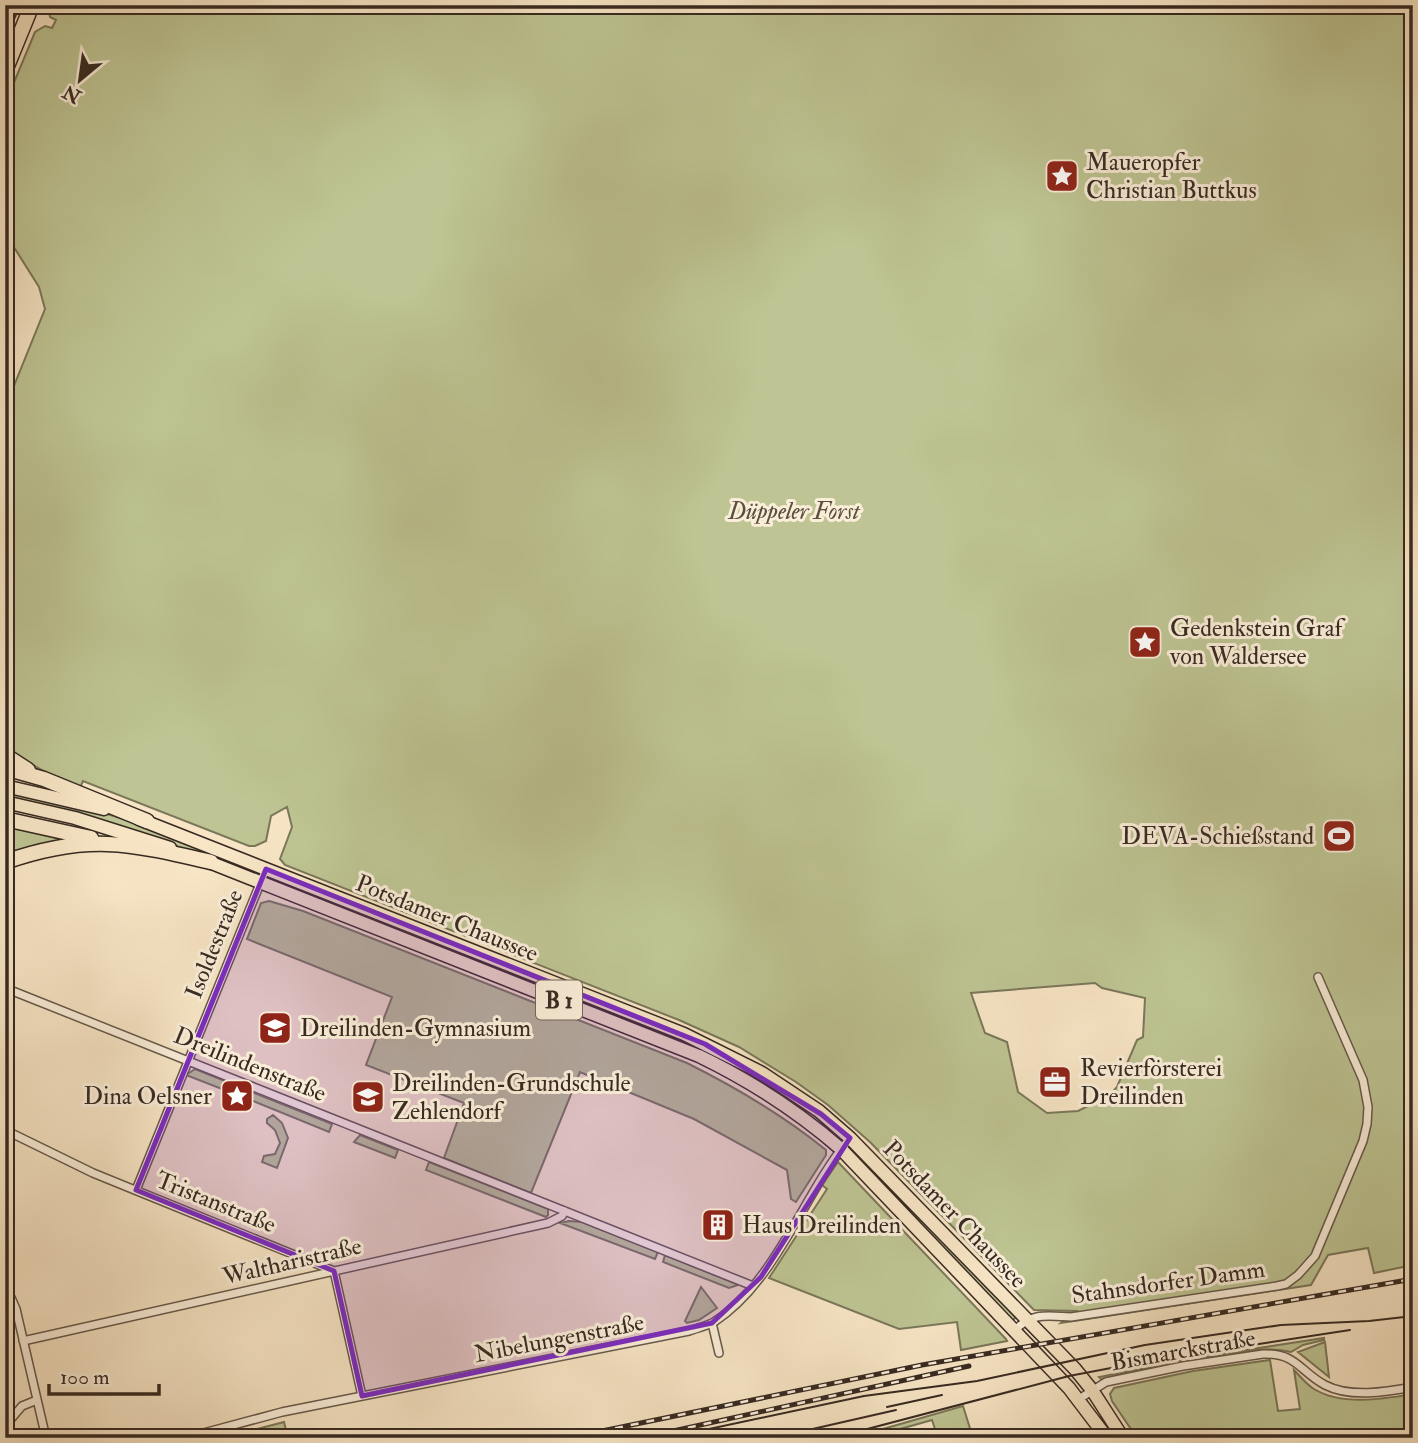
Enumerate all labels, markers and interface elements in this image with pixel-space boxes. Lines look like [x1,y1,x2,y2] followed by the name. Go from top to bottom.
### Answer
[46,46,116,116] north arrow
[58,79,86,109] text: N
[1086,147,1257,206] place label: Maueropfer Christian Buttkus
[1043,157,1081,195] place icon: Maueropfer Christian Buttkus
[727,496,861,527] park label: Düppeler Forst
[1169,613,1346,672] place label: Gedenkstein Graf von Waldersee
[1126,623,1164,661] place icon: Gedenkstein Graf von Waldersee
[1320,817,1358,855] sports icon: DEVA-Schießstand
[1122,821,1314,852] place label: DEVA-Schießstand
[351,868,543,969] street label: Potsdamer Chaussee
[179,885,250,1003] street label: Isoldestraße
[536,981,582,1020] road number: B 1
[256,1009,294,1047] school or university icon: Dreilinden-Gymnasium
[300,1013,532,1044] place label: Dreilinden-Gymnasium
[169,1020,331,1109] street label: Dreilindenstraße
[1080,1053,1222,1112] place label: Revierförsterei Dreilinden
[1036,1063,1074,1101] office icon: Revierförsterei Dreilinden
[392,1068,631,1127] place label: Dreilinden-Grundschule Zehlendorf
[218,1077,256,1115] place icon: Dina Oelsner
[349,1078,387,1116] school or university icon: Dreilinden-Grundschule Zehlendorf
[83,1081,212,1112] place label: Dina Oelsner
[876,1134,1033,1295] street label: Potsdamer Chaussee
[151,1164,280,1241] street label: Tristanstraße
[699,1206,737,1244] building icon: Haus Dreilinden
[742,1210,901,1241] place label: Haus Dreilinden
[219,1230,365,1293] street label: Waltharistraße
[1069,1254,1267,1311] street label: Stahnsdorfer Damm
[472,1307,647,1370] street label: Nibelungenstraße
[1108,1323,1258,1378] street label: Bismarckstraße
[49,1352,159,1396] scale bar
[60,1364,110,1391] text: 100 m

